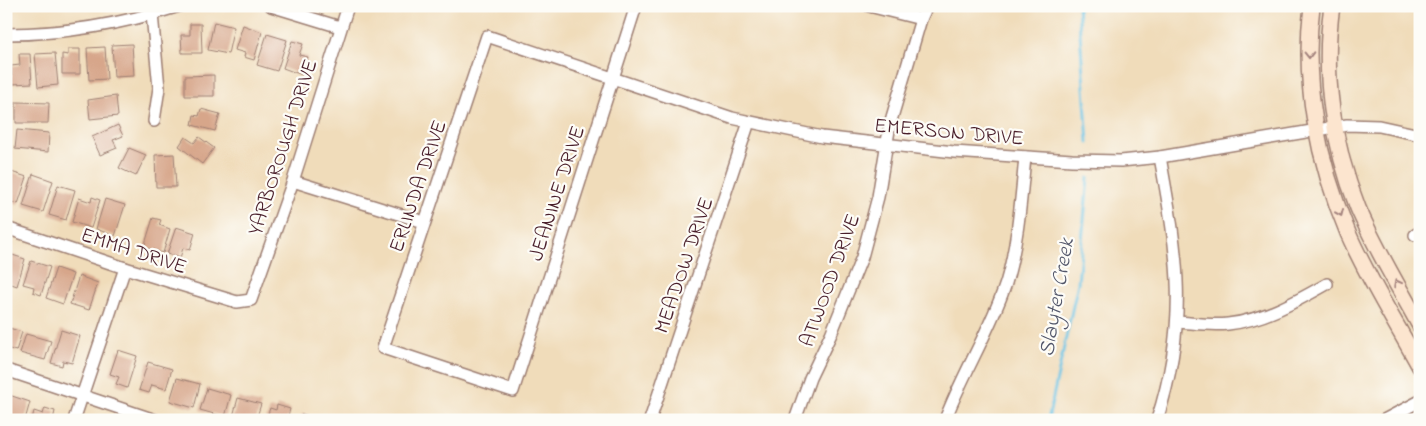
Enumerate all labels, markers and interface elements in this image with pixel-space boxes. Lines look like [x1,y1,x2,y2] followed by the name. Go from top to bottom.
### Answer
[1304,51,1315,59] one-way arrow
[241,56,327,240] street label: YARBOROUGH DRIVE
[873,112,1025,154] street label: EMERSON DRIVE
[382,116,456,257] street label: ERLINDA DRIVE
[522,122,594,265] street label: JEANINE DRIVE
[648,193,722,338] street label: MEADOW DRIVE
[1334,209,1344,217] one-way arrow
[793,210,869,352] street label: ATWOOD DRIVE
[77,221,190,283] street label: EMMA DRIVE
[1032,234,1084,359] water label: Slayter Creek
[1393,279,1403,288] one-way arrow

